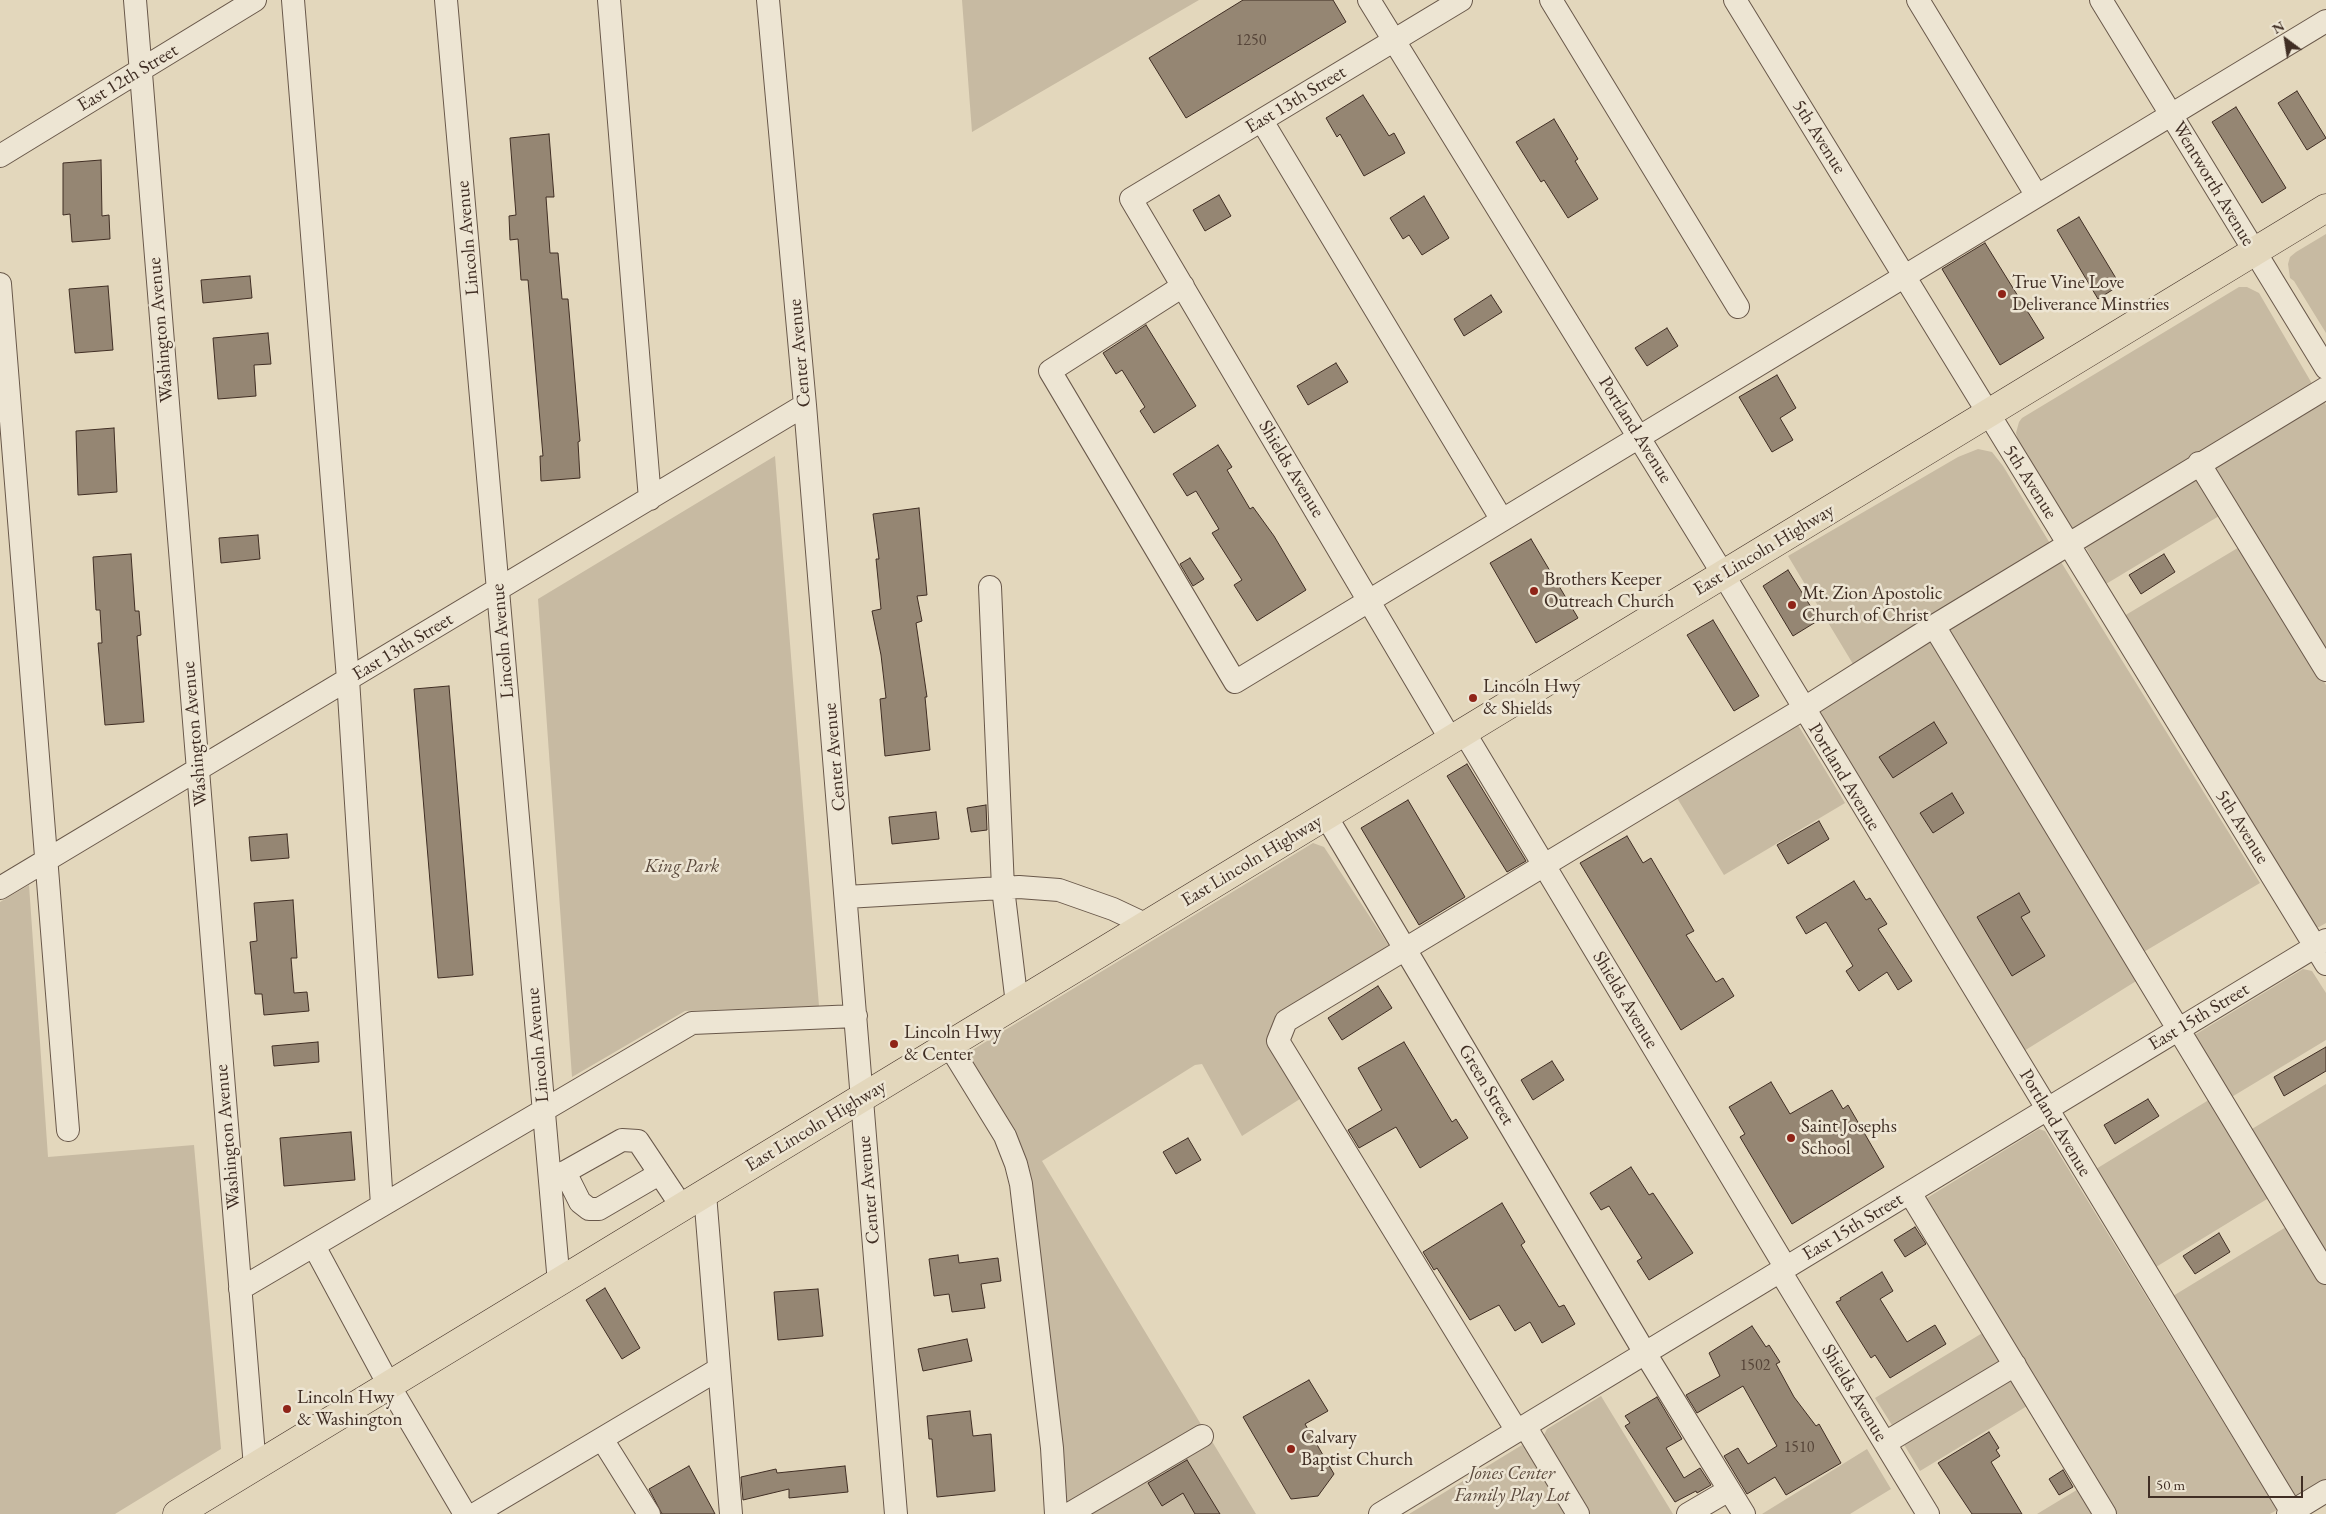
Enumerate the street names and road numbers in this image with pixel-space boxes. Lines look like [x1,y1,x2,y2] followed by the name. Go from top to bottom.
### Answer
[74,39,182,117] street label: East 12th Street
[1242,61,1350,139] street label: East 13th Street
[1787,96,1851,178] street label: 5th Avenue
[2167,118,2259,250] street label: Wentworth Avenue
[452,180,484,296] street label: Lincoln Avenue
[143,256,179,404] street label: Washington Avenue
[784,298,816,408] street label: Center Avenue
[1593,372,1677,488] street label: Portland Avenue
[1253,416,1329,522] street label: Shields Avenue
[1998,441,2062,523] street label: 5th Avenue
[1689,499,1839,601] street label: East Lincoln Highway
[487,583,519,699] street label: Lincoln Avenue
[349,608,457,686] street label: East 13th Street
[177,660,213,808] street label: Washington Avenue
[819,702,851,812] street label: Center Avenue
[1803,719,1885,835] street label: Portland Avenue
[2210,786,2274,868] street label: 5th Avenue
[1177,810,1327,912] street label: East Lincoln Highway
[1587,947,1663,1053] street label: Shields Avenue
[2145,978,2253,1056] street label: East 15th Street
[522,987,554,1103] street label: Lincoln Avenue
[1453,1040,1519,1130] street label: Green Street
[210,1063,246,1211] street label: Washington Avenue
[2014,1065,2096,1181] street label: Portland Avenue
[741,1075,891,1177] street label: East Lincoln Highway
[853,1135,885,1245] street label: Center Avenue
[1799,1188,1907,1266] street label: East 15th Street
[1816,1340,1892,1446] street label: Shields Avenue

